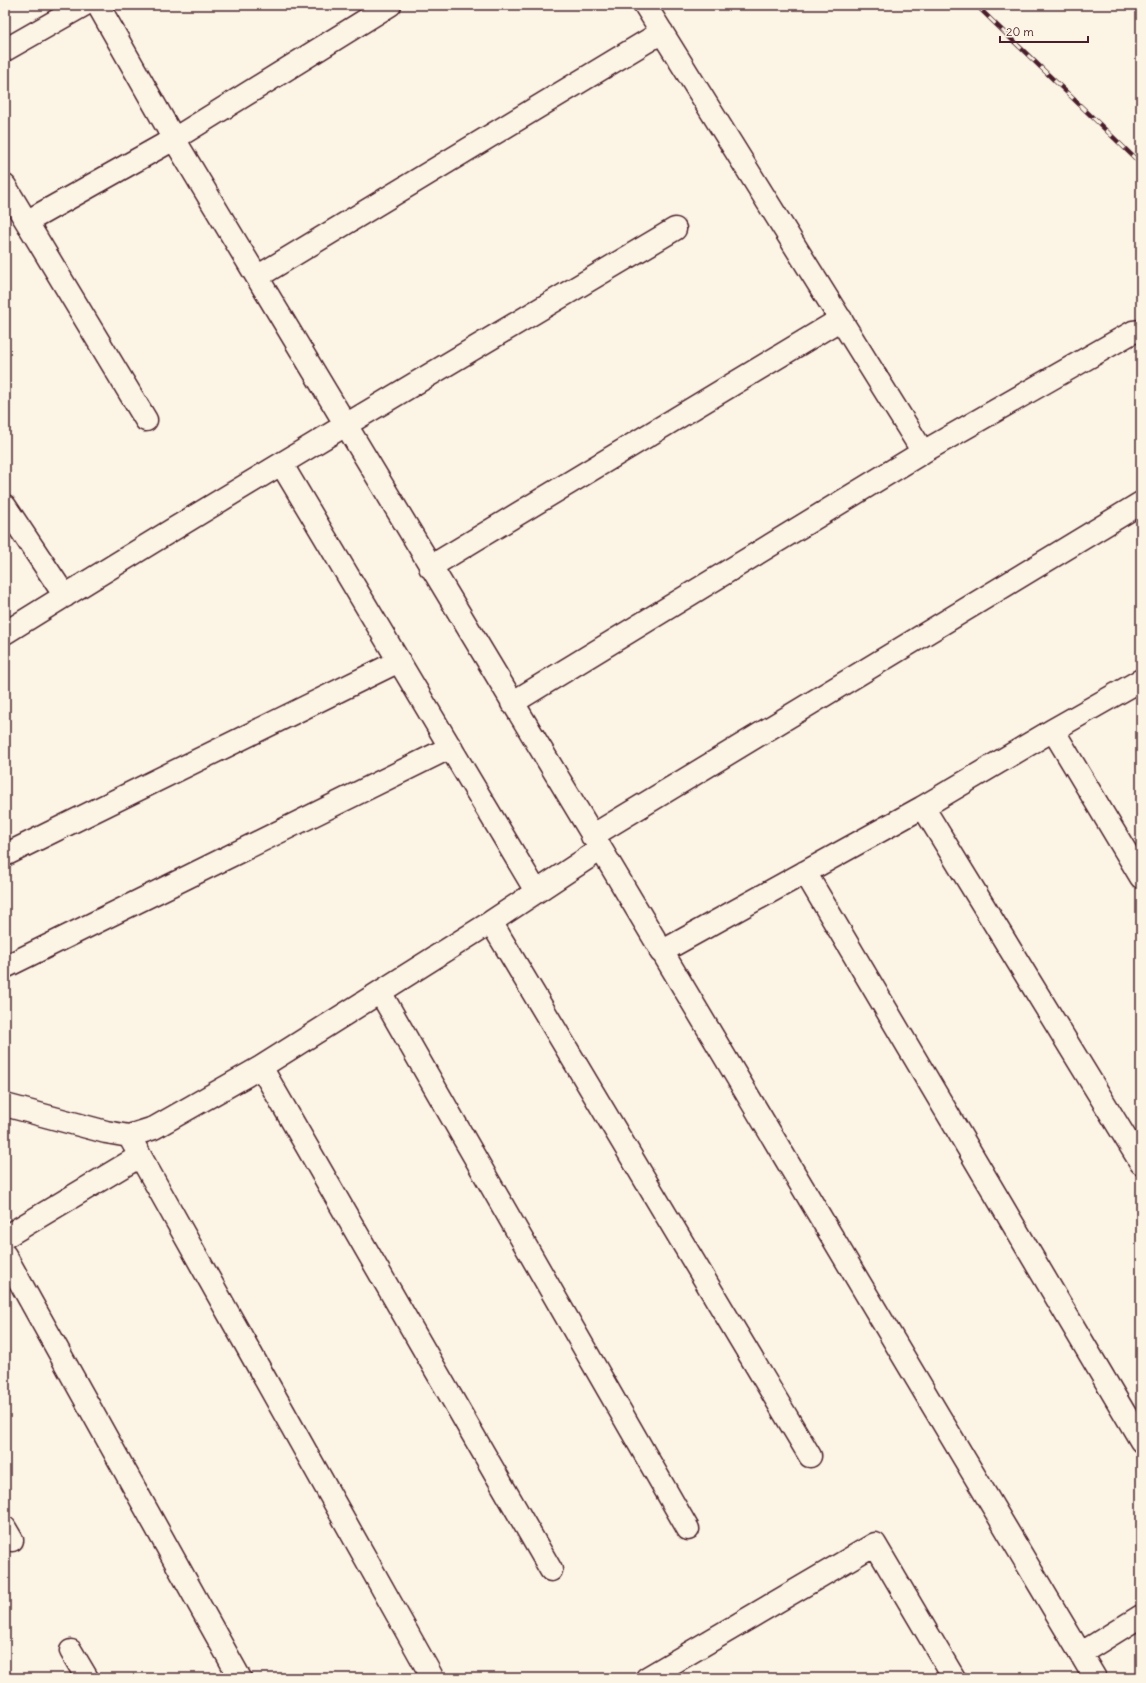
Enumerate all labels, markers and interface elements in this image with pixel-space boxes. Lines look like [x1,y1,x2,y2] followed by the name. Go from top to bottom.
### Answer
[1000,18,1088,44] scale bar
[1006,24,1034,39] text: 20 m

